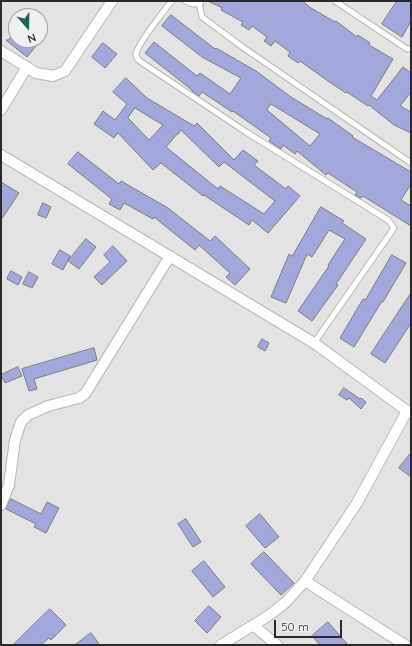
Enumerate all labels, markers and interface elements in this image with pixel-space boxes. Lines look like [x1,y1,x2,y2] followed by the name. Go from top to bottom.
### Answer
[8,8,48,48] north arrow
[26,30,38,46] text: N
[276,612,344,638] scale bar
[281,619,309,634] text: 50 m

